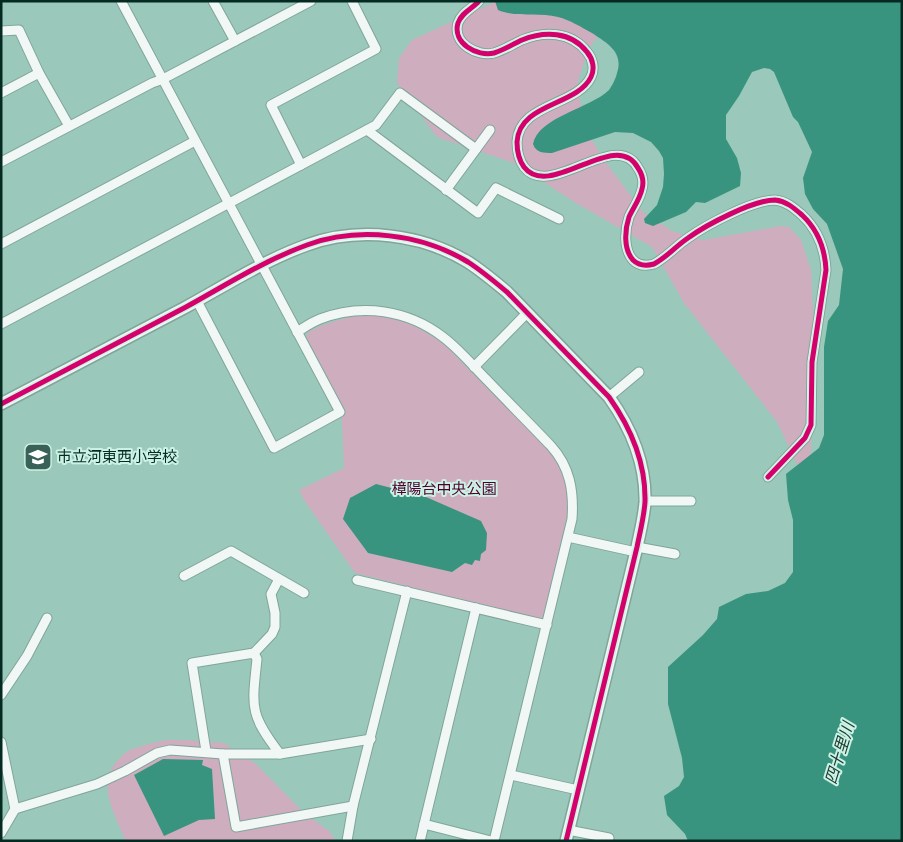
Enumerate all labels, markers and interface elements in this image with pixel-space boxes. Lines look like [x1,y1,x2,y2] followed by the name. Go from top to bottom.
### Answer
[23,442,53,472] school or university icon: 市立河東西小学校
[57,448,177,465] place label: 市立河東西小学校
[391,480,497,497] park label: 樟陽台中央公園
[822,718,858,786] water label: 四十里川

